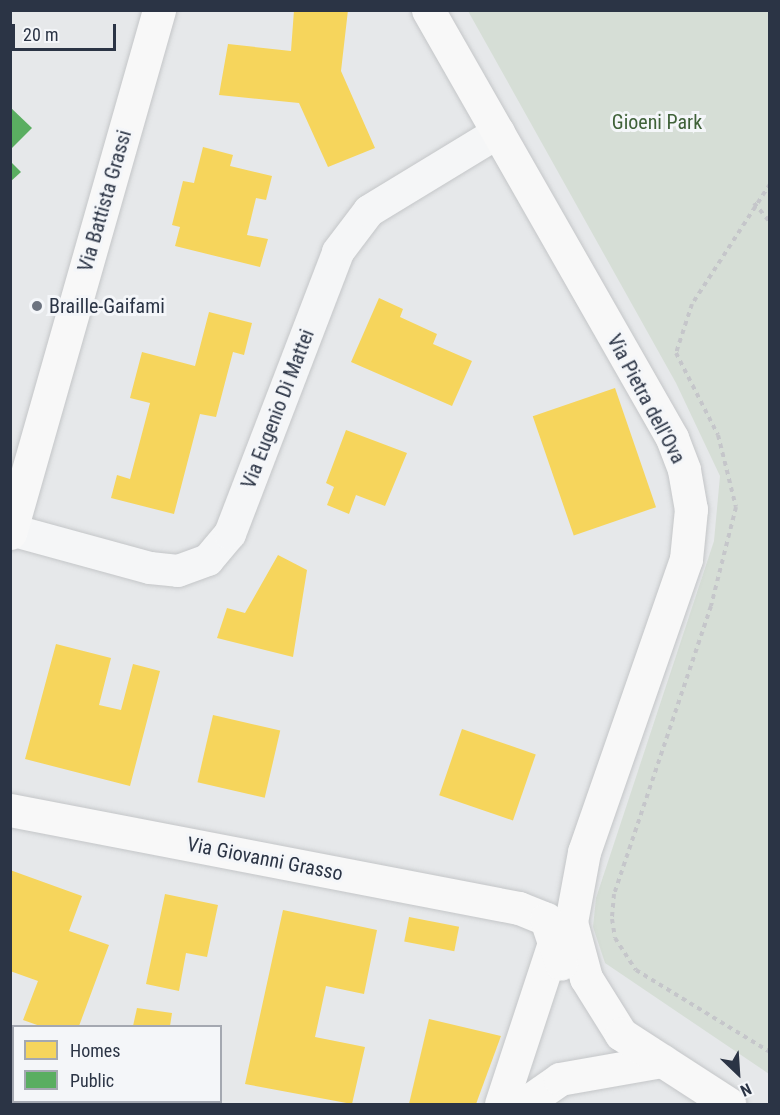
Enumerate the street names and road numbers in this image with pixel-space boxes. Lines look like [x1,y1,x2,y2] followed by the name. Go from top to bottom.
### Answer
[73,128,137,274] street label: Via Battista Grassi
[237,326,319,492] street label: Via Eugenio Di Mattei
[602,330,690,468] street label: Via Pietra dell'Ova
[185,832,345,886] street label: Via Giovanni Grasso

